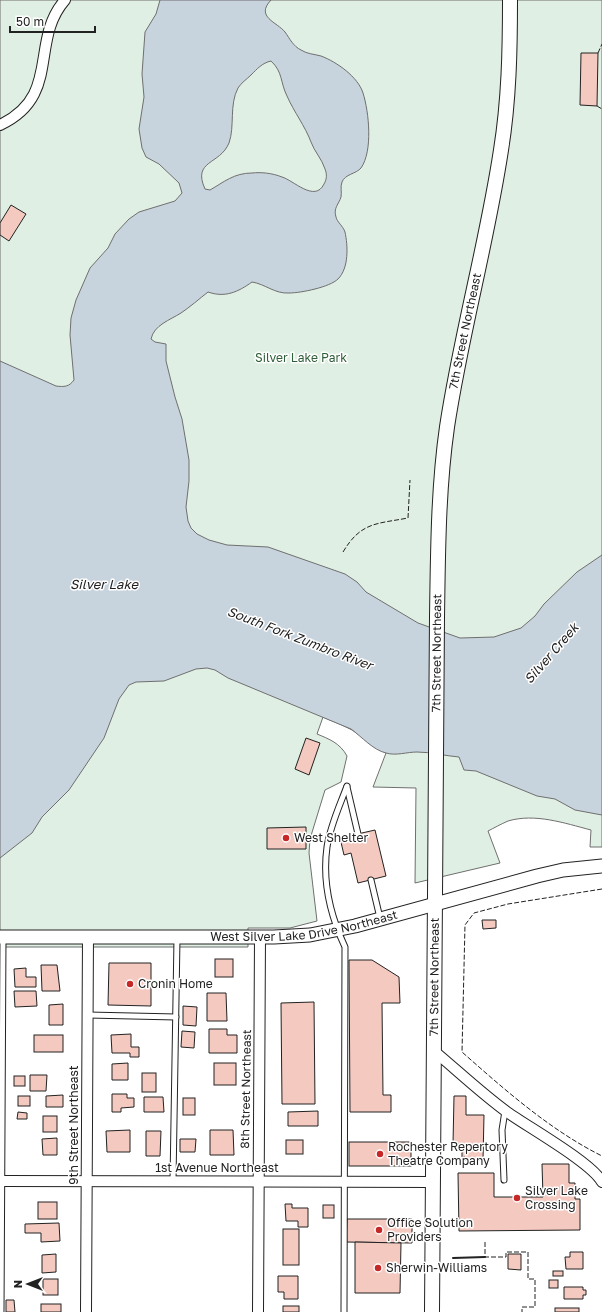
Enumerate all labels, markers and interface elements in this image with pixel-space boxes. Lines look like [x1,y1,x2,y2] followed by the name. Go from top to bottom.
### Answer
[10,8,95,34] scale bar
[16,14,44,29] text: 50 m
[445,271,484,390] street label: 7th Street Northeast
[255,350,347,365] park label: Silver Lake Park
[70,576,139,592] water label: Silver Lake
[428,593,444,712] street label: 7th Street Northeast
[225,603,377,674] water label: South Fork Zumbro River
[520,618,583,686] water label: Silver Creek
[294,830,369,845] place label: West Shelter
[281,833,291,843] marker: West Shelter
[210,907,399,944] street label: West Silver Lake Drive Northeast
[426,917,442,1036] street label: 7th Street Northeast
[138,976,213,991] place label: Cronin Home
[125,979,135,989] marker: Cronin Home
[237,1029,254,1149] street label: 8th Street Northeast
[66,1065,81,1185] street label: 9th Street Northeast
[388,1139,508,1168] place label: Rochester Repertory Theatre Company
[375,1149,385,1159] marker: Rochester Repertory Theatre Company
[155,1160,279,1175] street label: 1st Avenue Northeast
[525,1183,588,1212] place label: Silver Lake Crossing
[512,1193,522,1203] marker: Silver Lake Crossing
[387,1215,473,1244] place label: Office Solution Providers
[374,1225,384,1235] marker: Office Solution Providers
[386,1260,487,1275] place label: Sherwin-Williams
[373,1263,383,1273] marker: Sherwin-Williams
[8,1264,48,1304] north arrow
[11,1280,24,1288] text: N

